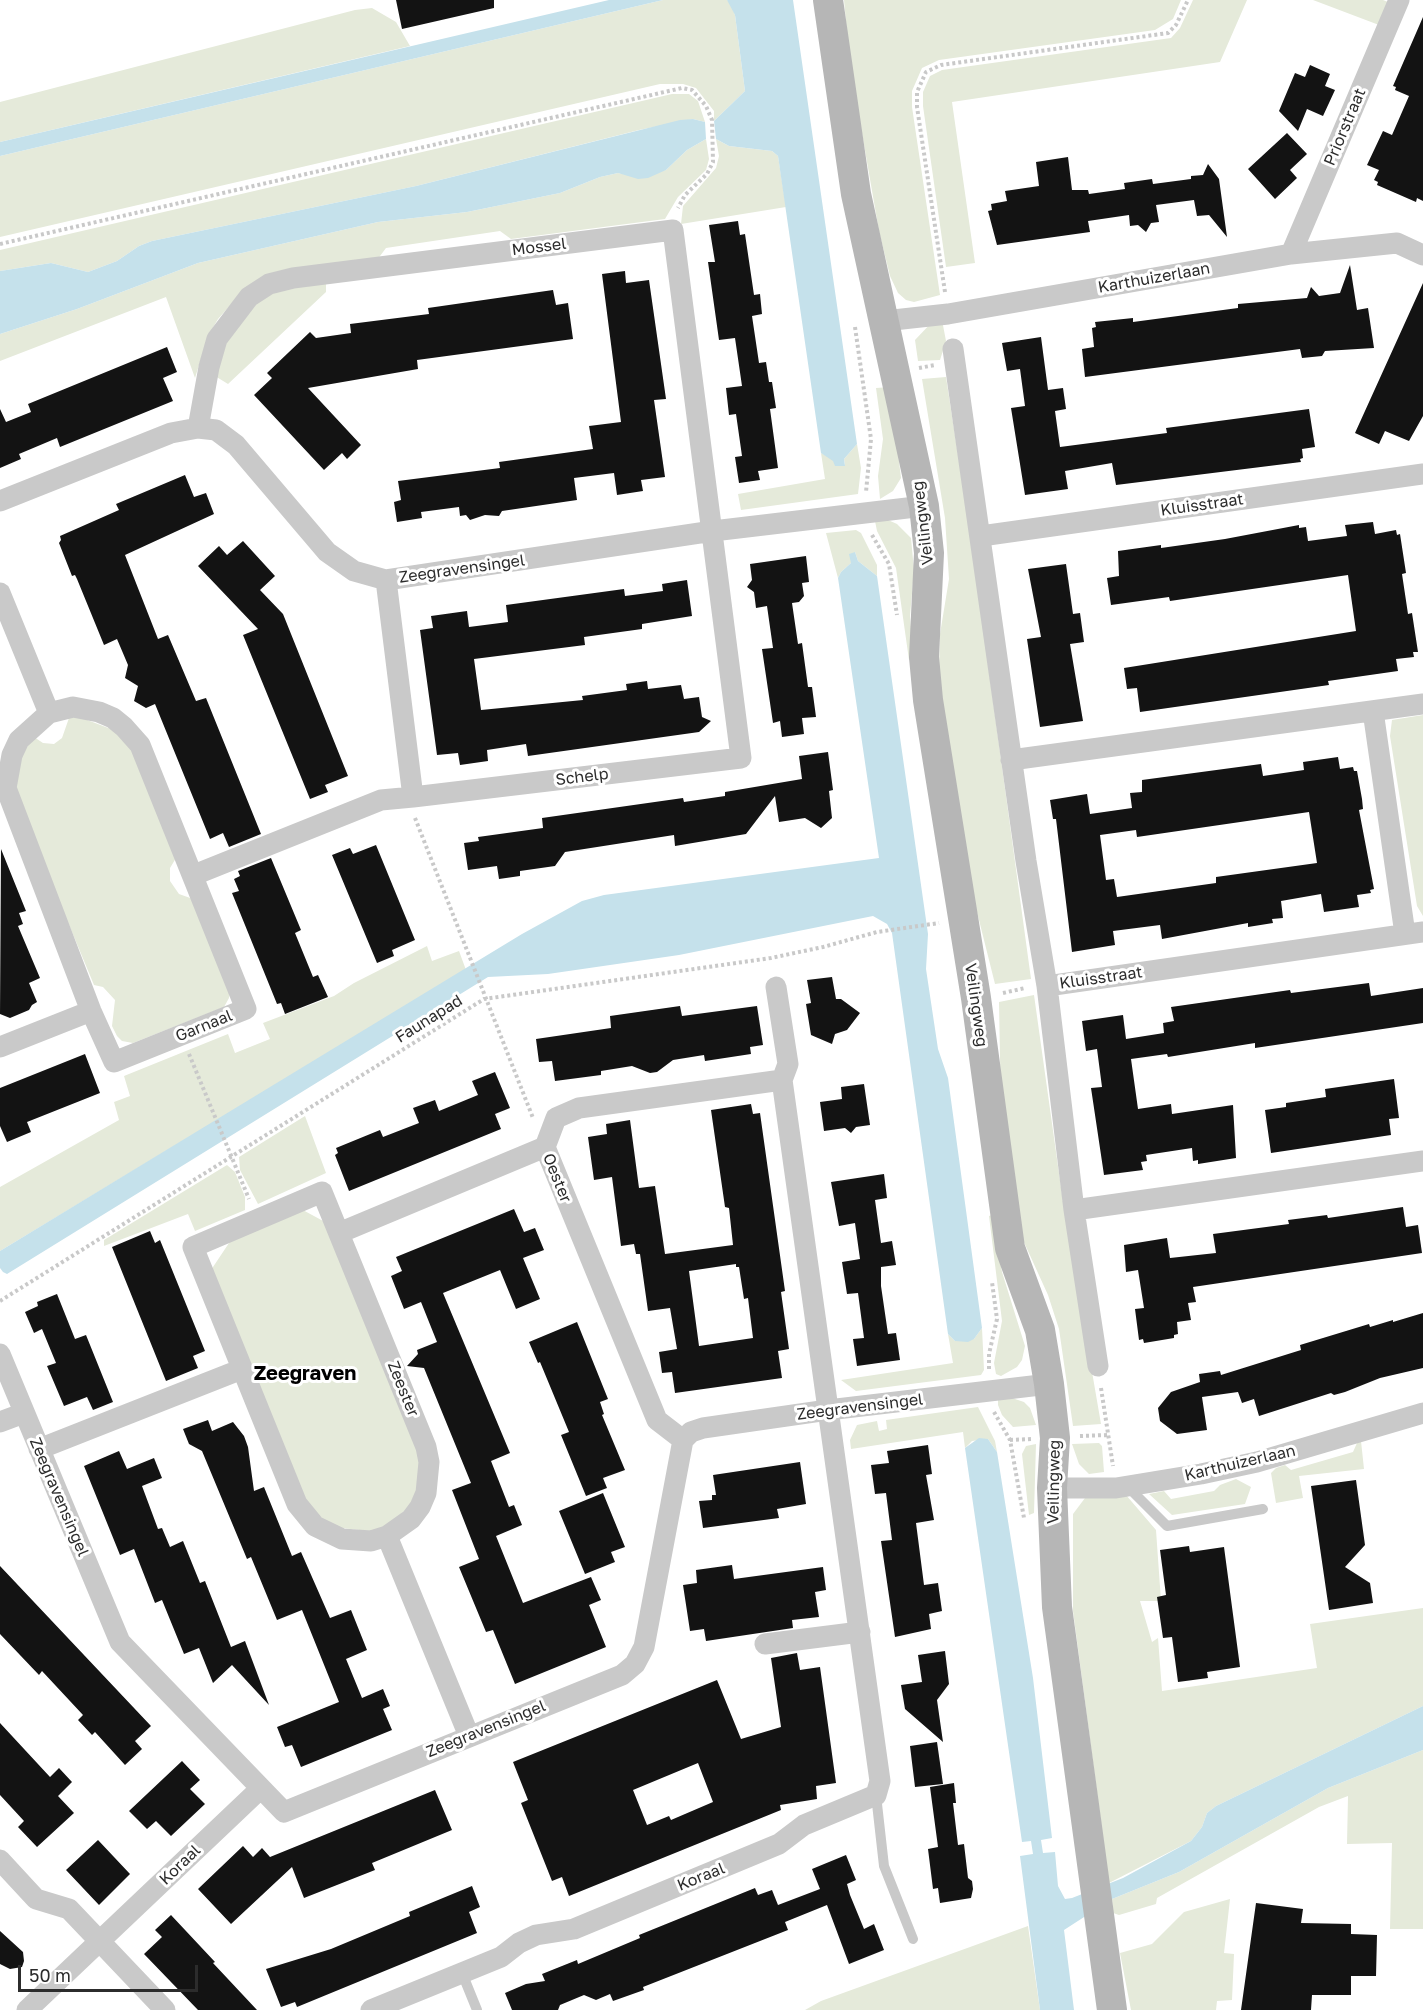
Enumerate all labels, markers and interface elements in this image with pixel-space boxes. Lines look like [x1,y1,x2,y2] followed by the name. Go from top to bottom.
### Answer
[1320,85,1370,169] street label: Priorstraat
[511,234,567,260] street label: Mossel
[1096,259,1212,297] street label: Karthuizerlaan
[908,480,938,566] street label: Veilingweg
[1159,490,1245,520] street label: Kluisstraat
[398,551,526,587] street label: Zeegravensingel
[555,764,609,790] street label: Schelp
[961,962,991,1048] street label: Veilingweg
[1058,963,1144,993] street label: Kluisstraat
[392,991,466,1047] street label: Faunapad
[173,1006,235,1046] street label: Garnaal
[538,1151,576,1205] street label: Oester
[383,1358,423,1420] street label: Zeester
[254,1362,356,1386] district label: Zeegraven
[796,1390,924,1424] street label: Zeegravensingel
[25,1435,93,1559] street label: Zeegravensingel
[1044,1440,1064,1524] street label: Veilingweg
[1183,1441,1297,1485] street label: Karthuizerlaan
[423,1696,549,1762] street label: Zeegravensingel
[155,1841,205,1889] street label: Koraal
[674,1859,728,1895] street label: Koraal
[21,1953,201,1991] scale bar
[29,1964,71,1986] text: 50 m

